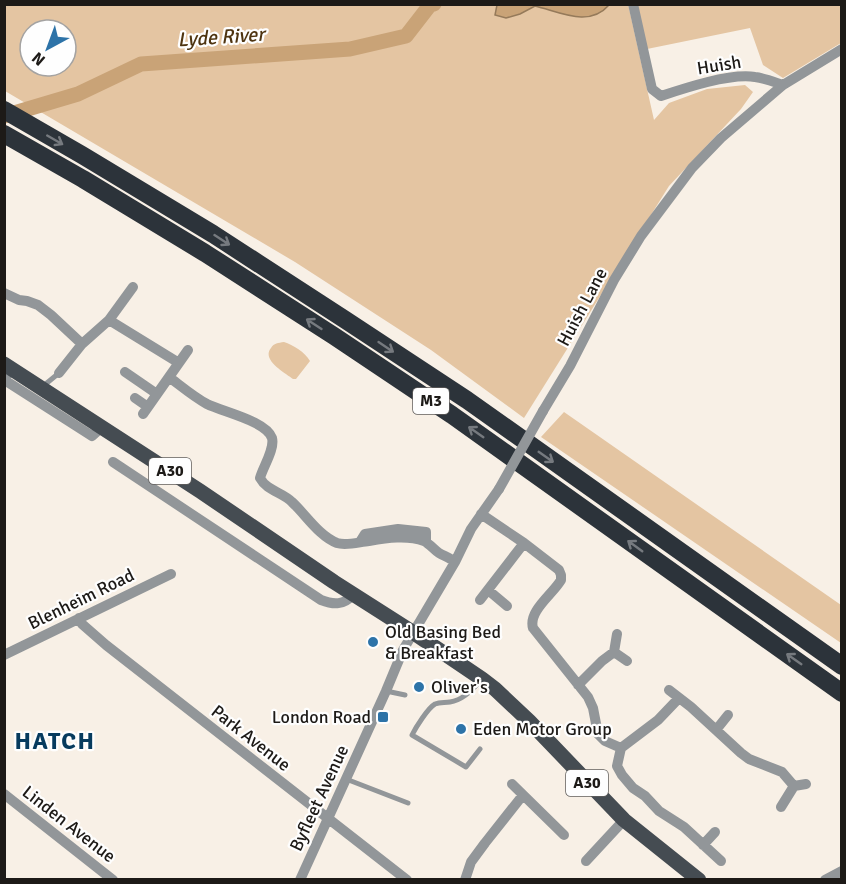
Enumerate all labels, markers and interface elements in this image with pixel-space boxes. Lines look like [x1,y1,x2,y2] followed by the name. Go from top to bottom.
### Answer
[18,18,78,78] north arrow
[177,21,268,53] water label: Lyde River
[28,47,50,70] text: N
[695,51,743,79] street label: Huish
[46,134,63,146] one-way arrow
[213,235,230,247] one-way arrow
[552,264,612,350] street label: Huish Lane
[306,317,323,329] one-way arrow
[377,340,394,353] one-way arrow
[413,388,449,414] road number: M3
[469,426,485,438] one-way arrow
[538,451,554,463] one-way arrow
[149,458,191,484] road number: A30
[627,539,643,552] one-way arrow
[24,564,138,634] street label: Blenheim Road
[385,621,501,664] place label: Old Basing Bed & Breakfast
[366,635,380,649] marker: Old Basing Bed & Breakfast
[786,653,802,665] one-way arrow
[431,676,488,698] place label: Oliver's
[412,680,426,694] marker: Oliver's
[207,700,295,776] street label: Park Avenue
[272,706,371,728] place label: London Road
[376,710,390,724] marker: London Road
[473,718,612,740] place label: Eden Motor Group
[454,722,468,736] marker: Eden Motor Group
[15,726,95,756] district label: HATCH
[285,741,353,855] street label: Byfleet Avenue
[566,770,608,796] road number: A30
[18,781,120,867] street label: Linden Avenue

